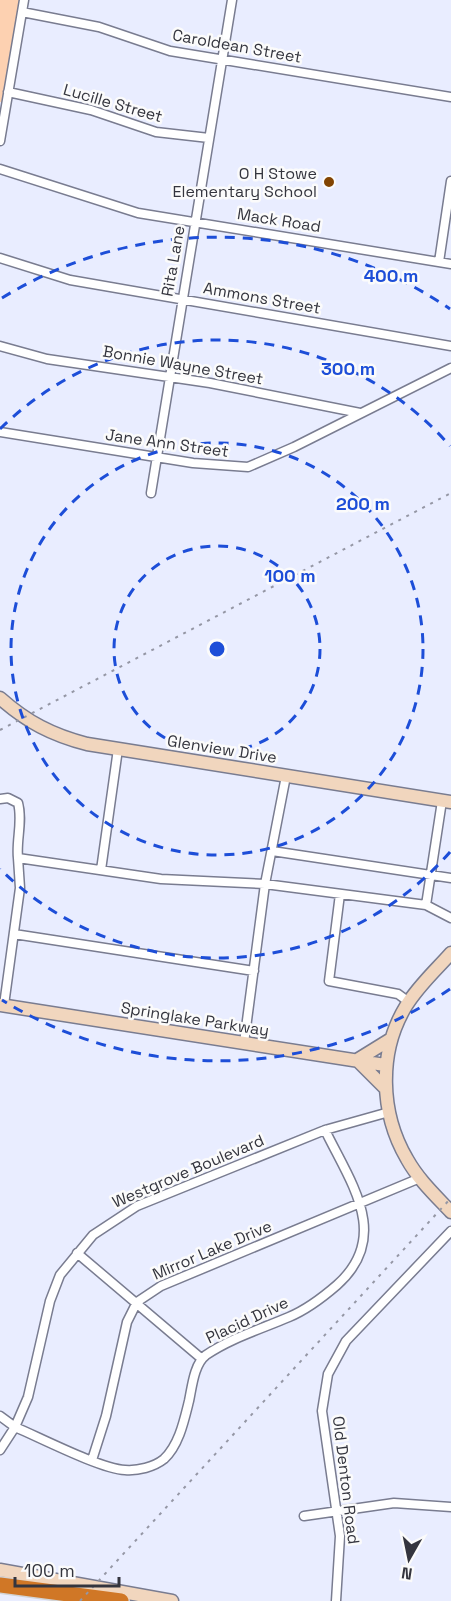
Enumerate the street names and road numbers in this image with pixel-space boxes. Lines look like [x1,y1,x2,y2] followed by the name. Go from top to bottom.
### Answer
[171,24,303,68] street label: Caroldean Street
[61,79,165,127] street label: Lucille Street
[236,203,322,237] street label: Mack Road
[156,224,190,298] street label: Rita Lane
[202,277,322,319] street label: Ammons Street
[101,341,265,389] street label: Bonnie Wayne Street
[104,424,230,462] street label: Jane Ann Street
[166,730,278,768] street label: Glenview Drive
[119,997,271,1041] street label: Springlake Parkway
[109,1129,267,1213] street label: Westgrove Boulevard
[149,1215,275,1285] street label: Mirror Lake Drive
[202,1292,292,1348] street label: Placid Drive
[328,1415,364,1545] street label: Old Denton Road

